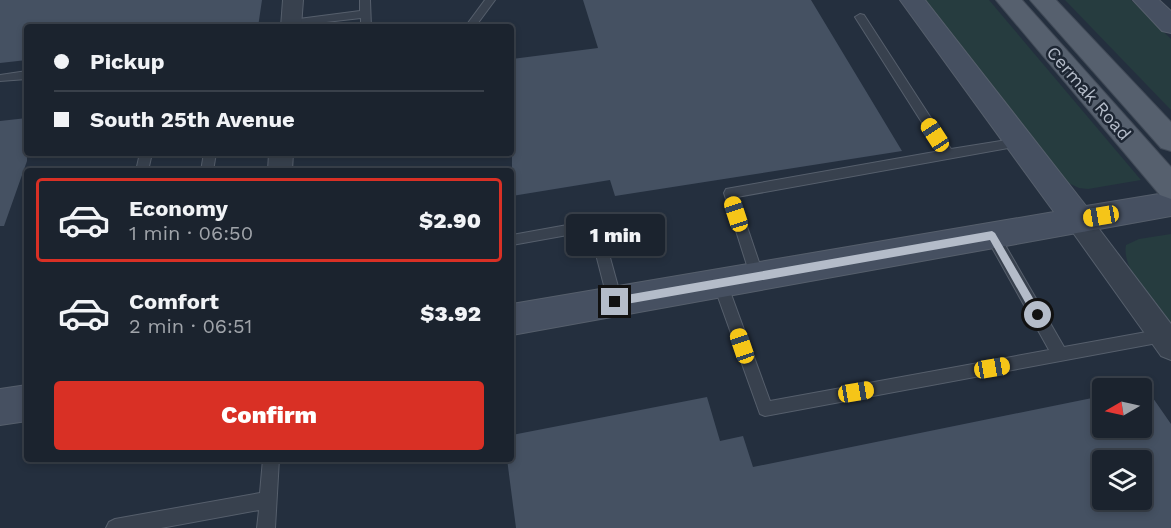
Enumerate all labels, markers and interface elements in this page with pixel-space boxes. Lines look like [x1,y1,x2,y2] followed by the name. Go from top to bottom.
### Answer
[1043,42,1135,144] street label: Cermak Road
[90,49,165,74] text: Pickup
[90,107,295,132] text: South 25th Avenue
[918,115,952,155] car
[57,193,111,247] icon: car
[722,194,750,234] car
[129,196,228,221] text: Economy
[1082,204,1120,228] car
[419,208,481,233] text: $2.90
[566,215,664,257] callout: 1 min
[129,221,253,245] text: 1 min · 06:50
[590,223,641,247] text: 1 min
[57,286,111,340] icon: car
[601,288,628,315] route end
[129,289,219,314] text: Comfort
[420,301,481,326] text: $3.92
[1024,301,1051,328] route start
[129,314,252,338] text: 2 min · 06:51
[728,326,756,366] car
[973,356,1011,380] car
[1092,378,1152,438] north arrow
[1092,378,1152,510] map controls
[837,380,875,404] car
[54,381,484,450] button: Confirm
[1092,450,1152,510] button: layers

